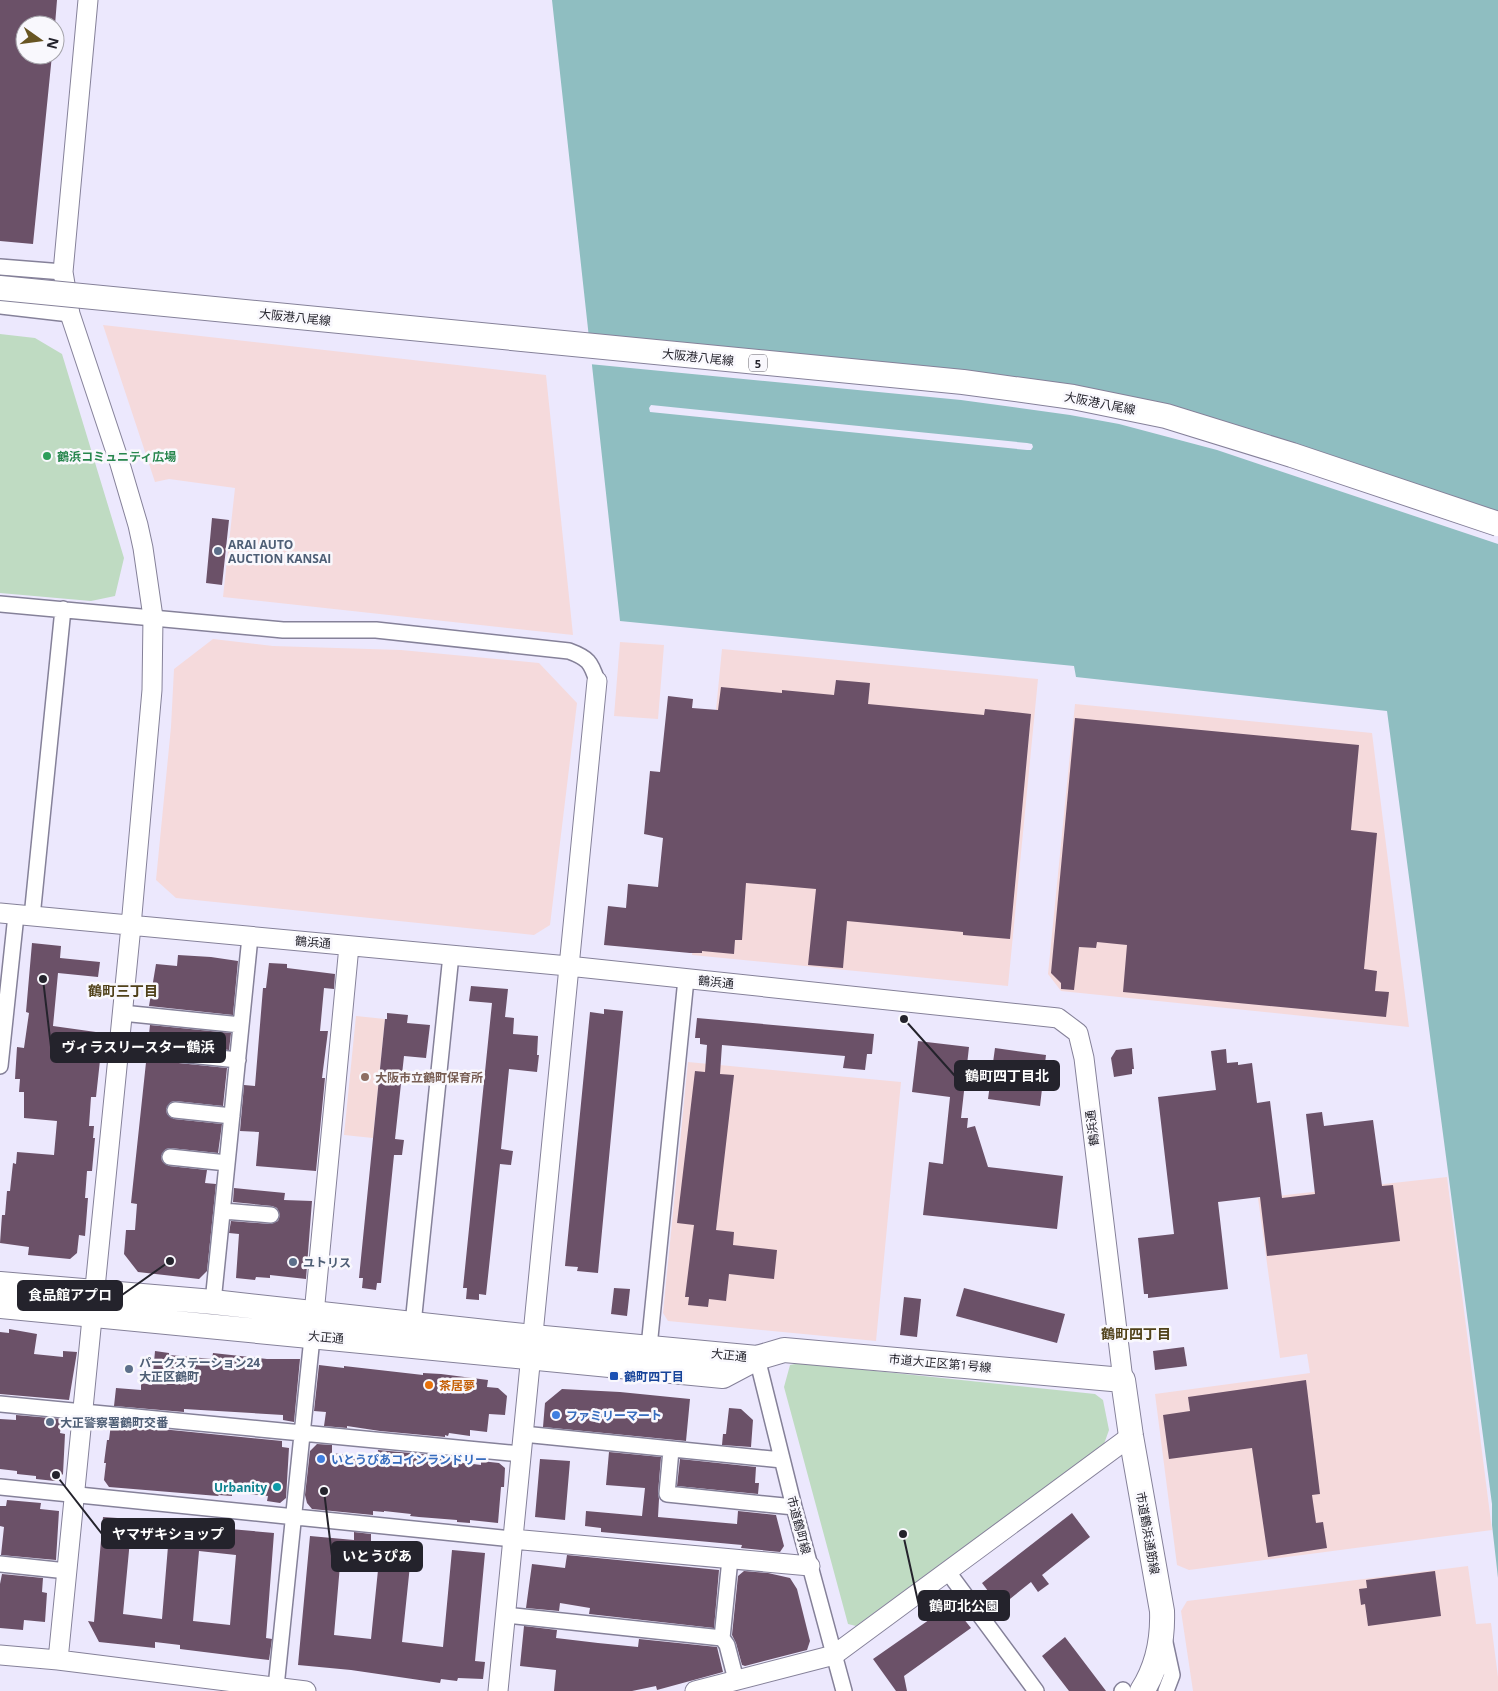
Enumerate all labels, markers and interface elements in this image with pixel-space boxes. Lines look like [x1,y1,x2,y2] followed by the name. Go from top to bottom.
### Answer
[15,15,65,65] north arrow
[43,35,64,51] text: N
[258,305,332,329] street label: 大阪港八尾線
[661,345,735,369] street label: 大阪港八尾線
[749,354,767,372] road number: 5
[1063,388,1137,418] street label: 大阪港八尾線
[57,448,176,465] place label: 鶴浜コミュニティ広場
[41,450,53,462] marker: 鶴浜コミュニティ広場
[228,536,331,567] place label: ARAI AUTO AUCTION KANSAI
[212,545,224,557] marker: ARAI AUTO AUCTION KANSAI
[294,932,332,952] street label: 鶴浜通
[697,972,735,992] street label: 鶴浜通
[88,981,158,1000] district label: 鶴町三丁目
[51,1033,225,1062] callout: ヴィラスリースター鶴浜
[61,1037,215,1056] text: ヴィラスリースター鶴浜
[955,1061,1059,1090] callout: 鶴町四丁目北
[965,1066,1049,1085] text: 鶴町四丁目北
[375,1069,483,1086] place label: 大阪市立鶴町保育所
[359,1071,371,1083] marker: 大阪市立鶴町保育所
[1081,1109,1103,1147] street label: 鶴浜通
[303,1254,351,1271] place label: ユトリス
[287,1256,299,1268] marker: ユトリス
[18,1281,122,1310] callout: 食品館アプロ
[28,1285,112,1304] text: 食品館アプロ
[1101,1324,1171,1343] district label: 鶴町四丁目
[307,1327,345,1347] street label: 大正通
[710,1345,748,1365] street label: 大正通
[888,1350,992,1376] street label: 市道大正区第1号線
[139,1354,260,1385] place label: パークステーション24 大正区鶴町
[123,1363,135,1375] marker: パークステーション24 大正区鶴町
[624,1368,684,1385] place label: 鶴町四丁目
[608,1370,620,1382] marker: 鶴町四丁目
[439,1377,475,1394] place label: 茶居夢
[423,1379,435,1391] marker: 茶居夢
[566,1407,662,1424] place label: ファミリーマート
[550,1409,562,1421] marker: ファミリーマート
[60,1414,169,1431] place label: 大正警察署鶴町交番
[44,1416,56,1428] marker: 大正警察署鶴町交番
[331,1451,487,1468] place label: いとうぴあコインランドリー
[315,1453,327,1465] marker: いとうぴあコインランドリー
[214,1479,267,1496] place label: Urbanity
[271,1481,283,1493] marker: Urbanity
[1132,1490,1164,1576] street label: 市道鶴浜通筋線
[783,1494,815,1556] street label: 市道鶴町線
[102,1519,234,1548] callout: ヤマザキショップ
[112,1524,224,1543] text: ヤマザキショップ
[332,1542,422,1571] callout: いとうぴあ
[342,1546,412,1565] text: いとうぴあ
[919,1591,1009,1620] callout: 鶴町北公園
[929,1596,999,1615] text: 鶴町北公園

